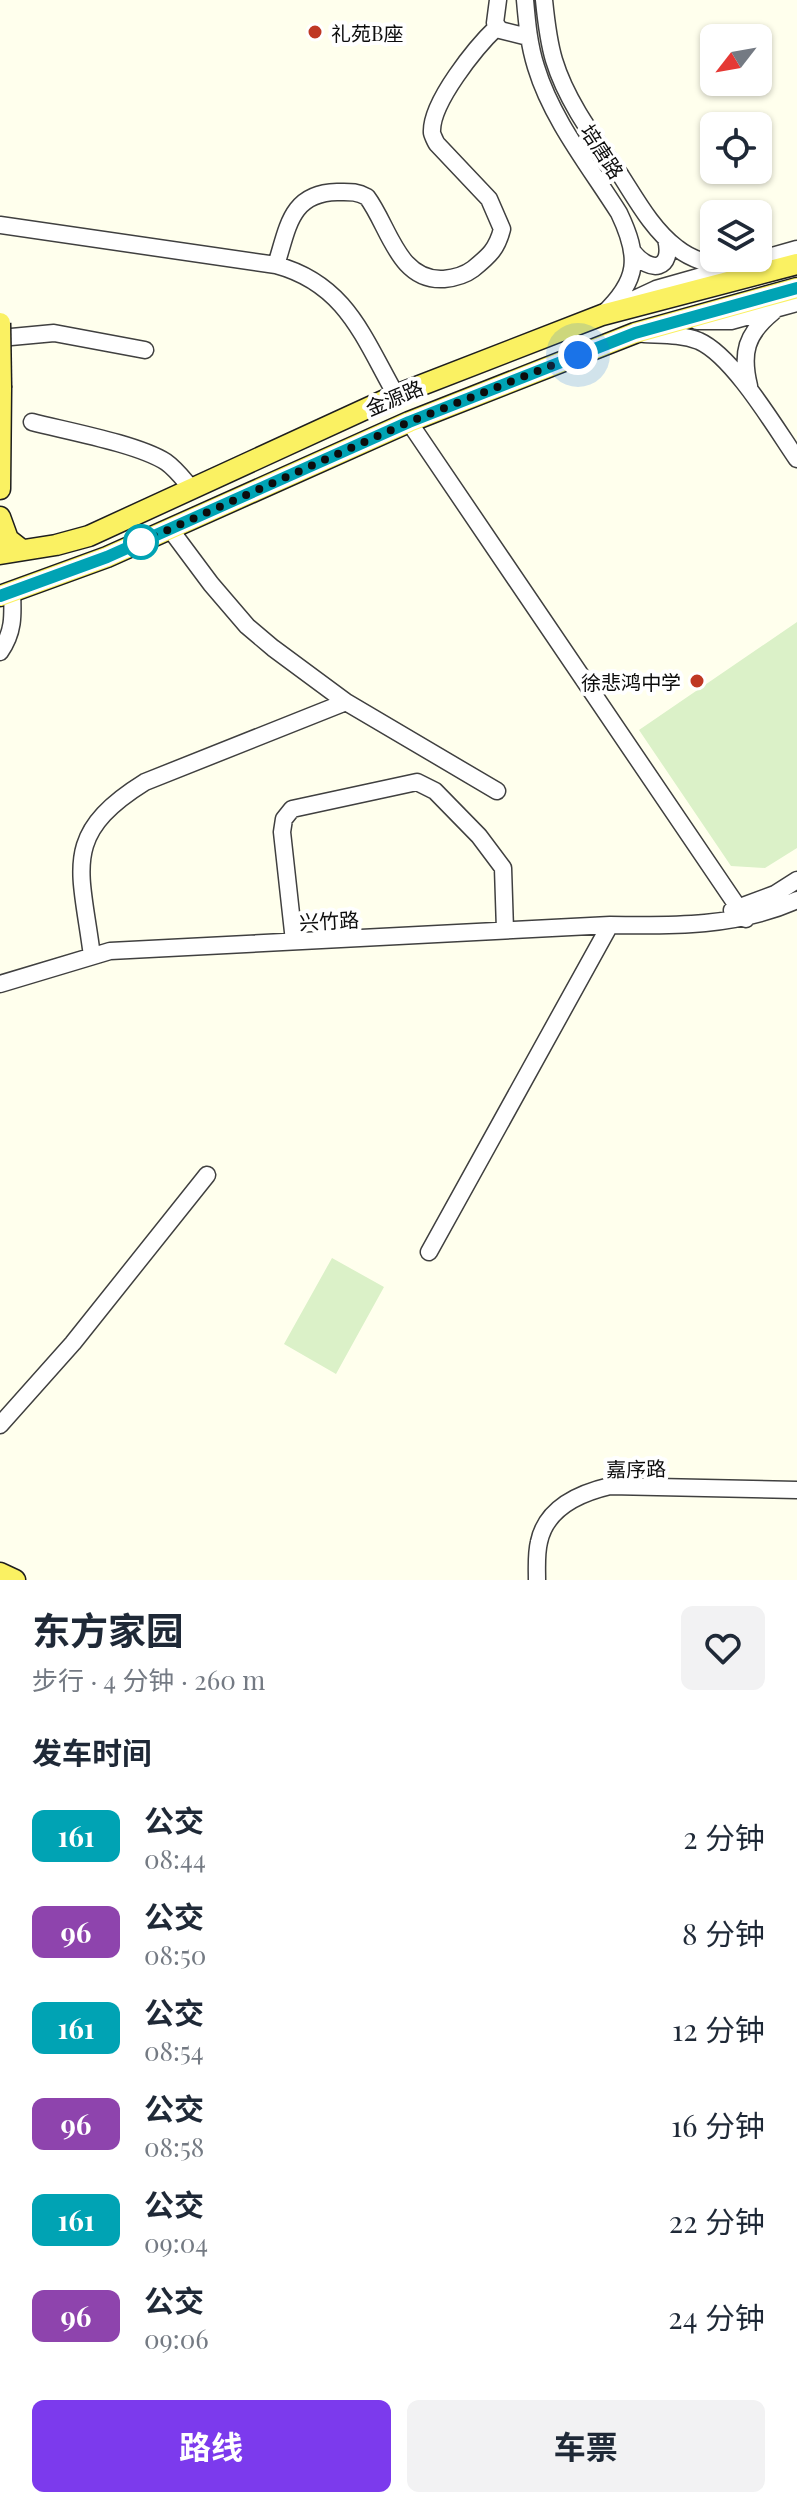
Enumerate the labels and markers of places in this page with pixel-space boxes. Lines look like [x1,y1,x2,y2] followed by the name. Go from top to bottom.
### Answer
[331,19,403,46] place label: 礼苑B座
[306,23,324,41] marker: 礼苑B座
[124,525,158,559] unlabelled marker
[581,668,681,695] place label: 徐悲鸿中学
[688,672,706,690] marker: 徐悲鸿中学

